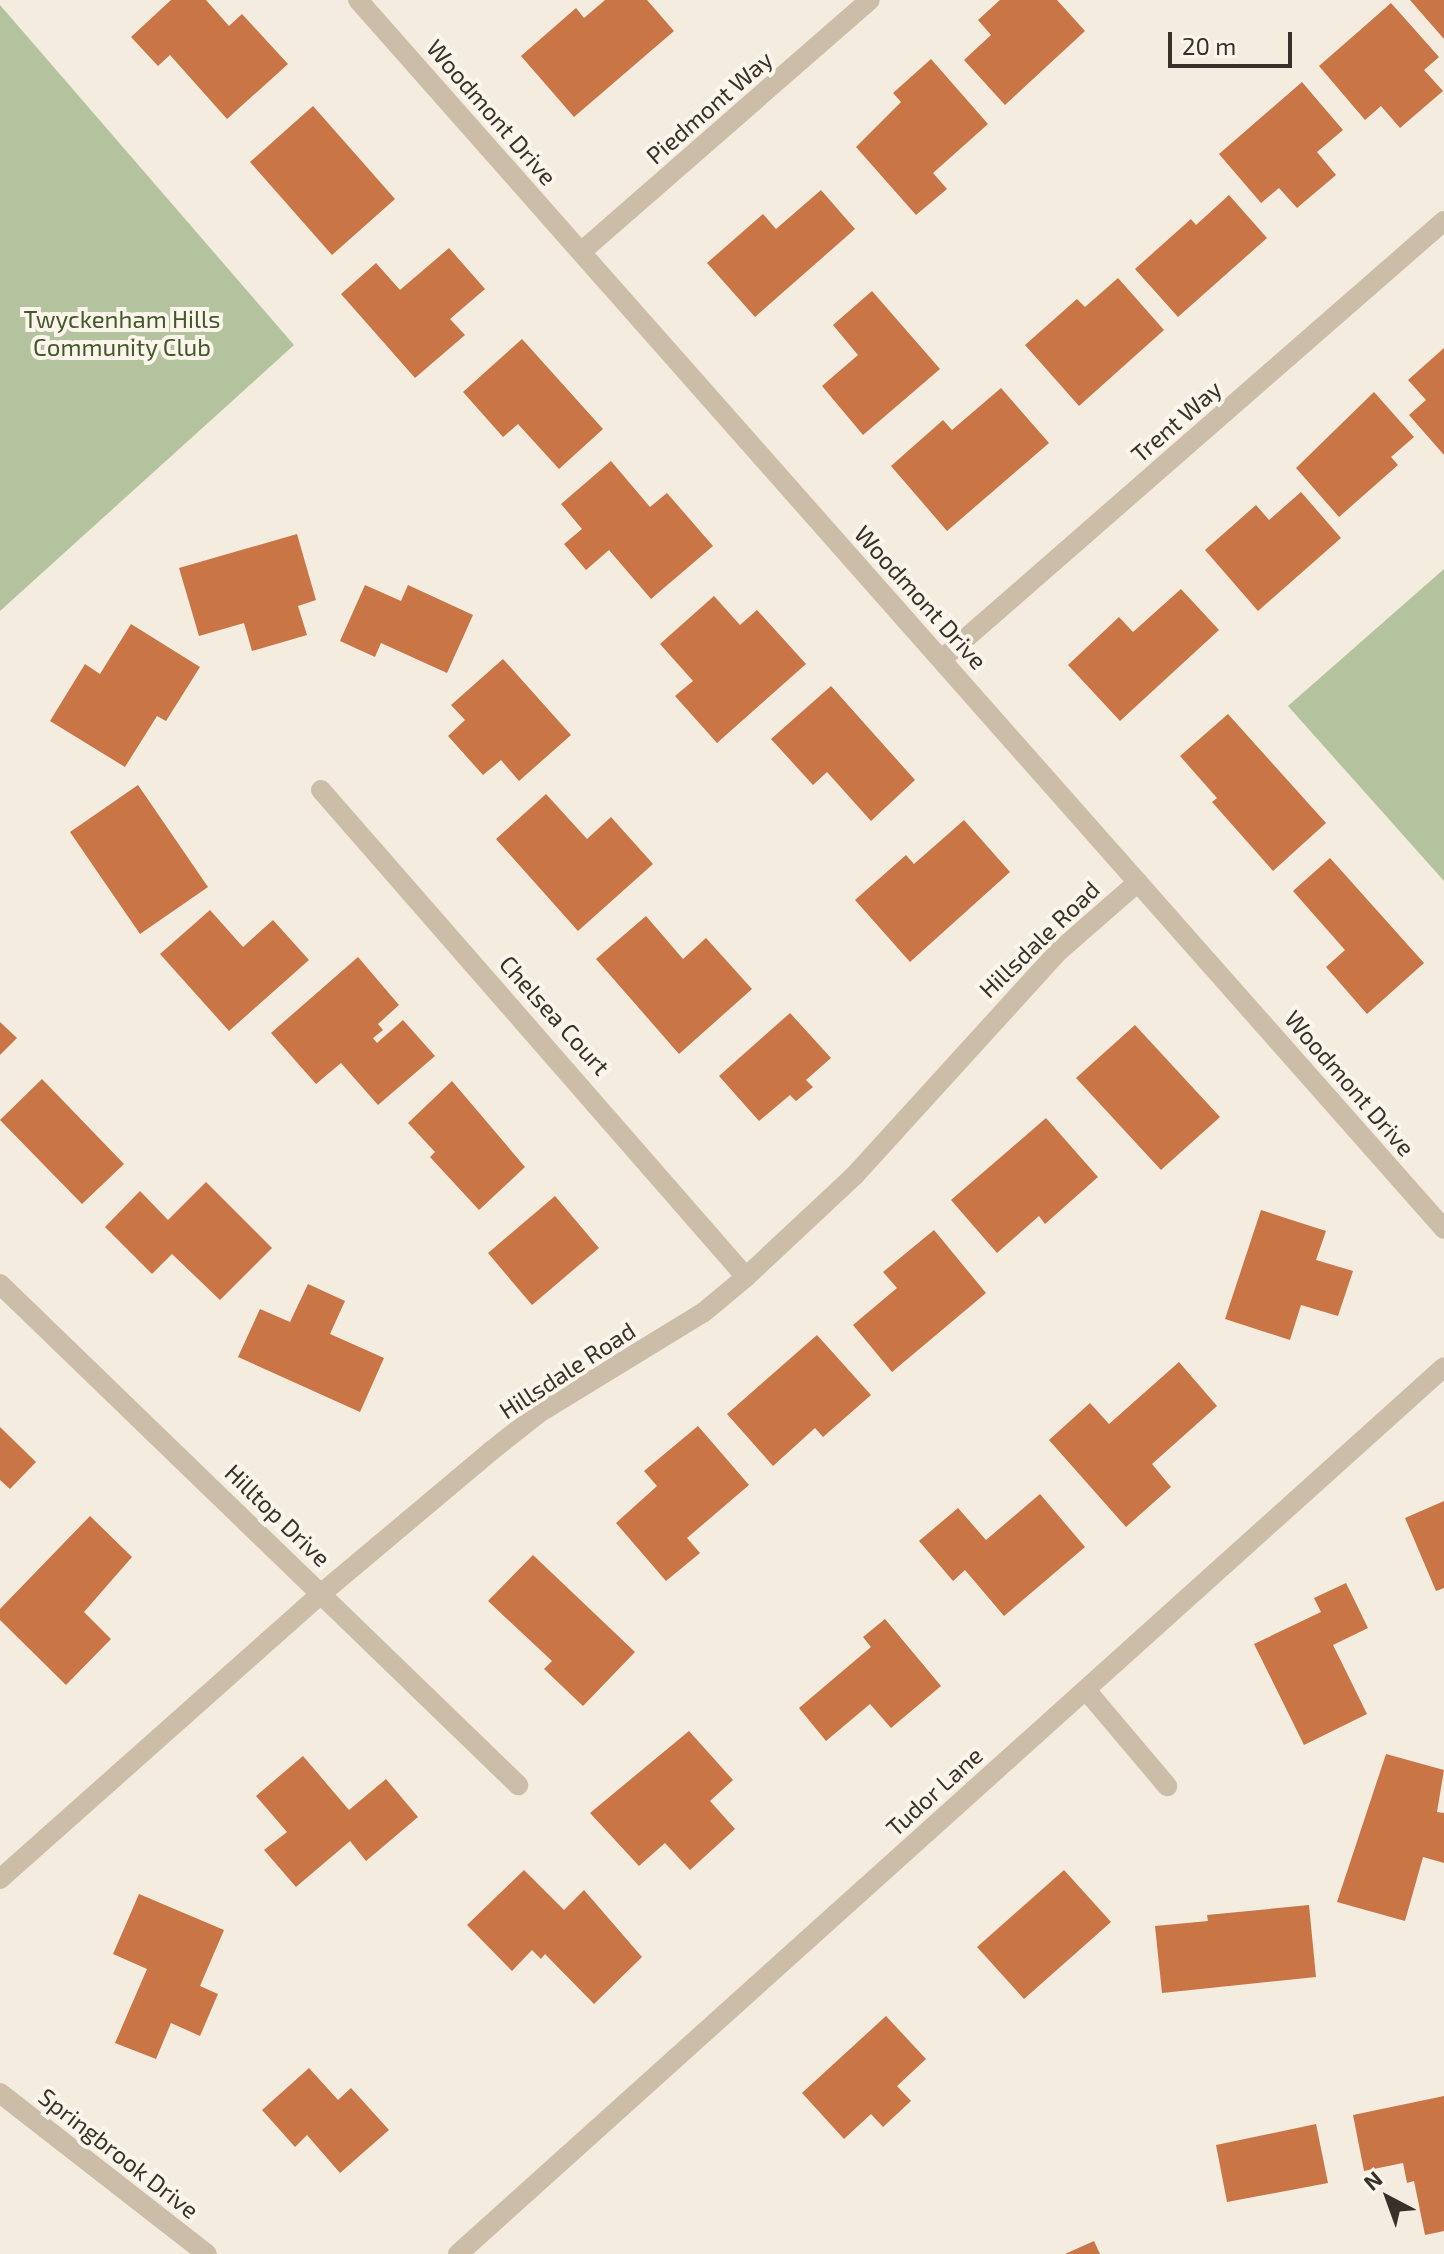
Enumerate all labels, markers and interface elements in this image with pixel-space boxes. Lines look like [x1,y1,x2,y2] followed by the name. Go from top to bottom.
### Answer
[1172,16,1296,66] scale bar
[1182,31,1236,60] text: 20 m
[421,33,563,191] street label: Woodmont Drive
[640,44,778,170] street label: Piedmont Way
[24,305,220,361] park label: Twyckenham Hills Community Club
[1125,374,1227,468] street label: Trent Way
[849,519,993,675] street label: Woodmont Drive
[973,874,1105,1004] street label: Hillsdale Road
[494,949,616,1081] street label: Chelsea Court
[1279,1004,1421,1162] street label: Woodmont Drive
[494,1315,640,1425] street label: Hillsdale Road
[219,1458,337,1572] street label: Hilltop Drive
[880,1740,988,1842] street label: Tudor Lane
[33,2082,205,2224] street label: Springbrook Drive
[1348,2158,1428,2238] north arrow
[1358,2165,1387,2195] text: N

